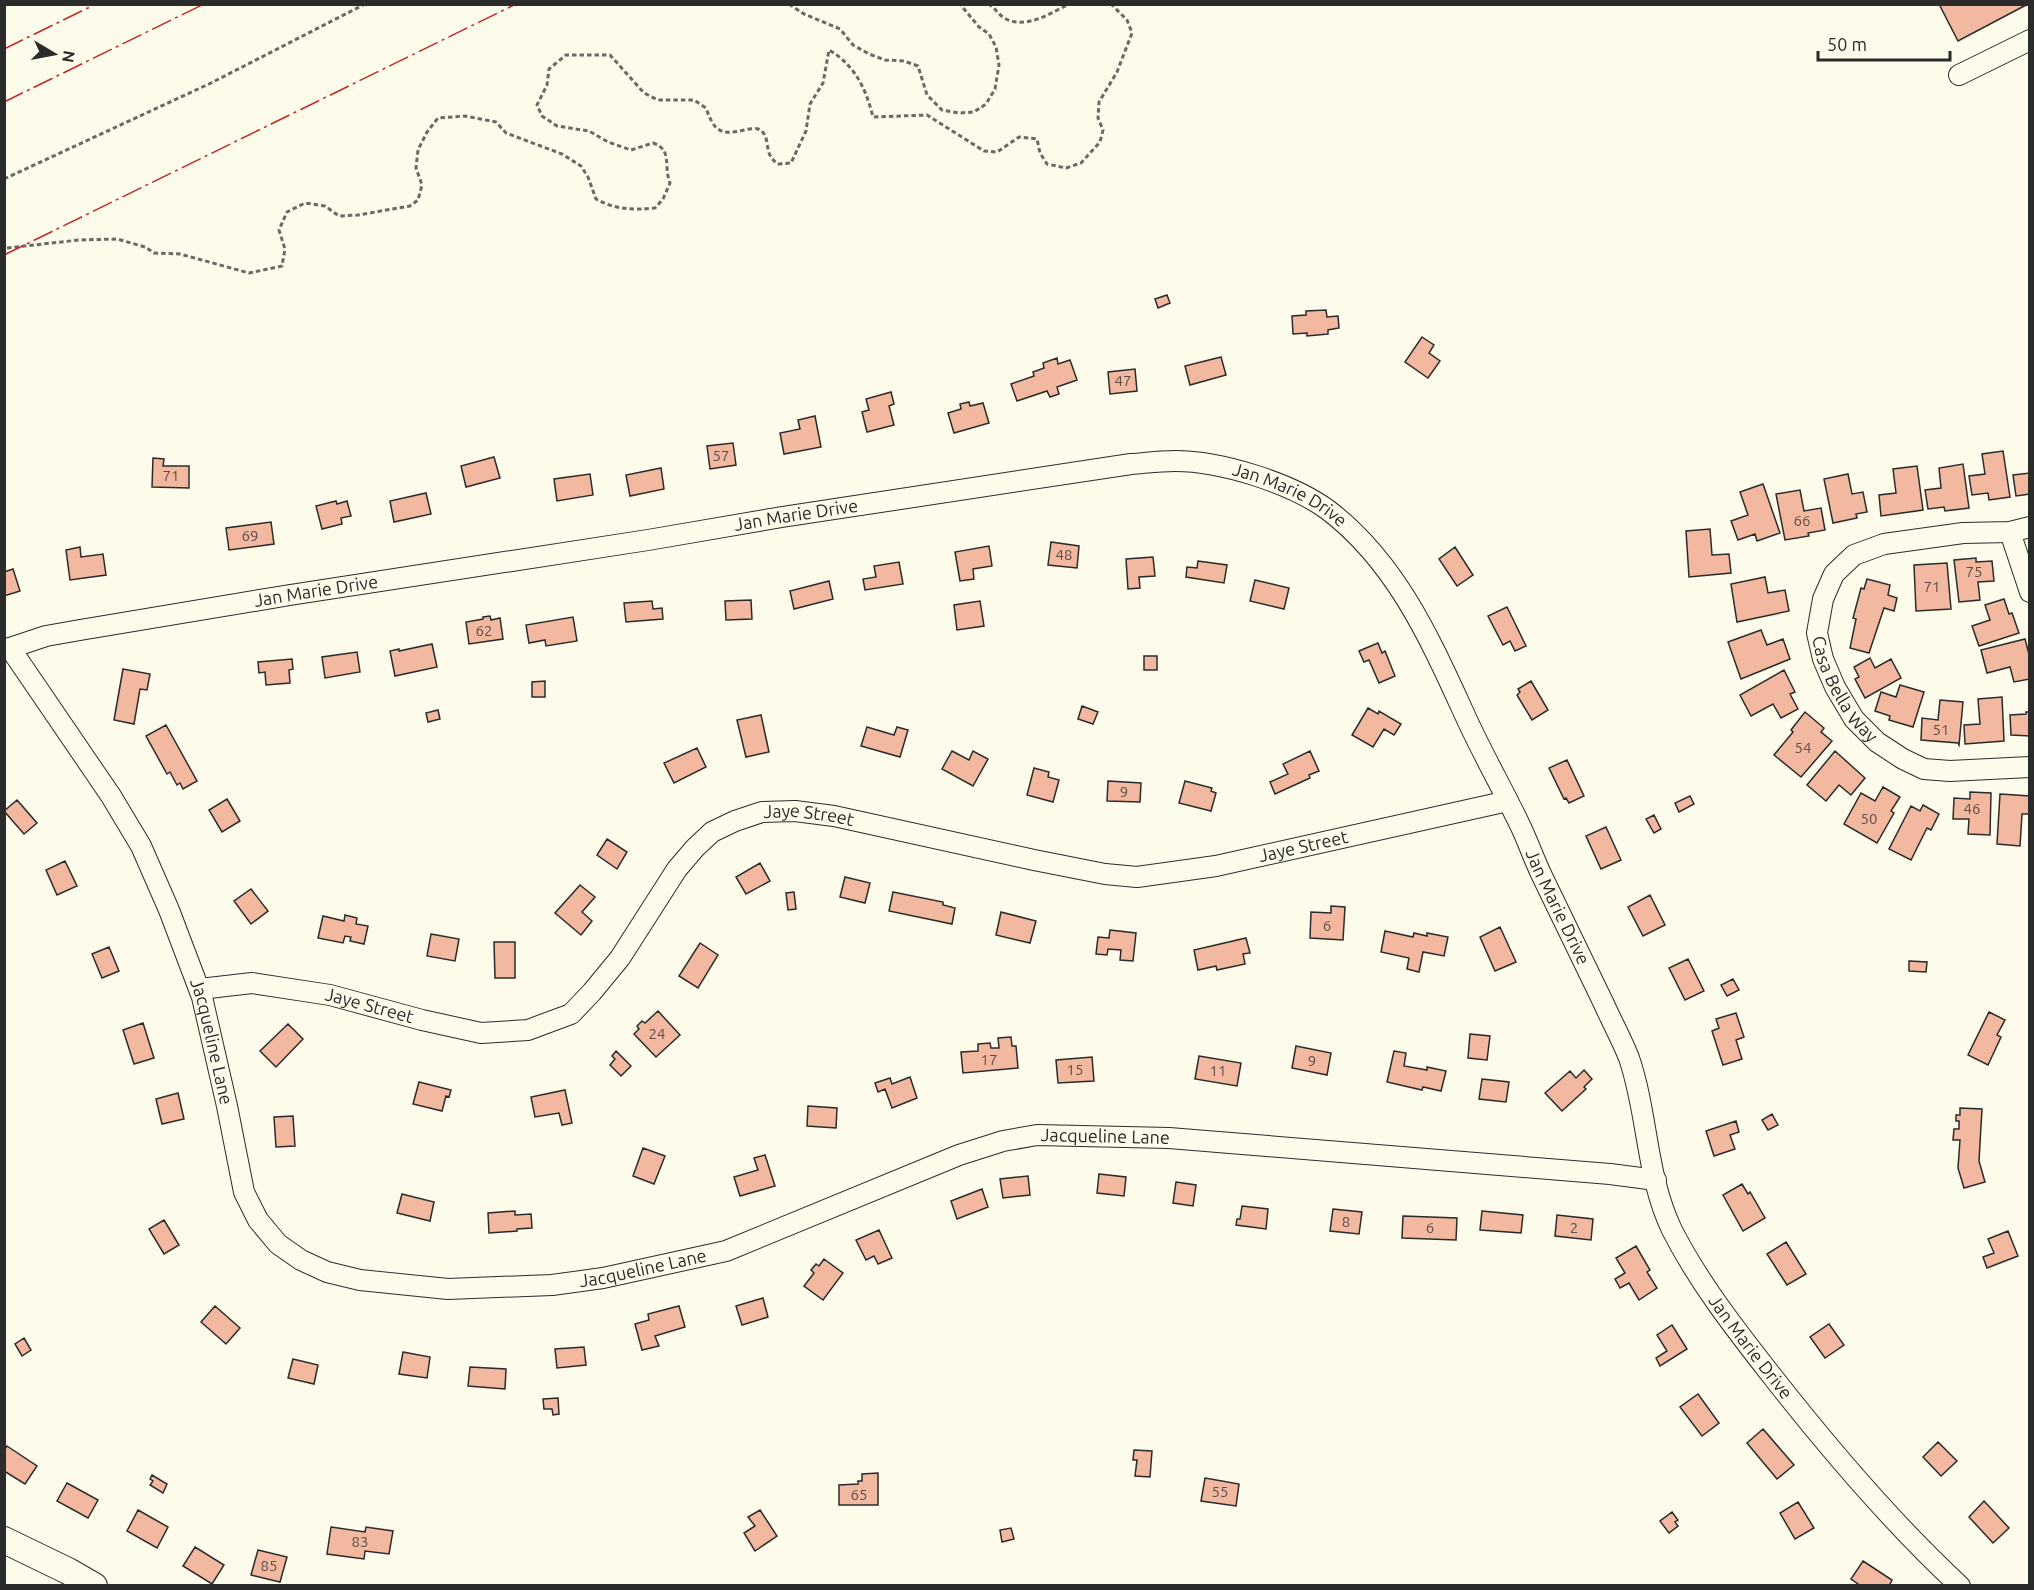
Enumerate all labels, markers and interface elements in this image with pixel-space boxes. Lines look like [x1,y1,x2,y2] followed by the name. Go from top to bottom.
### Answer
[24,24,84,84] north arrow
[1818,24,1950,62] scale bar
[1827,34,1867,54] text: 50 m
[59,49,79,64] text: N
[1115,372,1131,389] house number: 47
[713,447,729,464] house number: 57
[1230,458,1351,530] street label: Jan Marie Drive
[163,467,179,484] house number: 71
[732,495,859,534] street label: Jan Marie Drive
[1794,512,1810,529] house number: 66
[242,527,258,544] house number: 69
[1056,546,1072,563] house number: 48
[1966,563,1982,580] house number: 75
[252,571,379,610] street label: Jan Marie Drive
[1924,578,1940,595] house number: 71
[476,622,492,639] house number: 62
[1809,634,1882,746] street label: Casa Bella Way
[1933,721,1949,738] house number: 51
[1795,739,1811,756] house number: 54
[1120,783,1128,800] house number: 9
[763,799,856,829] street label: Jaye Street
[1964,800,1980,817] house number: 46
[1861,810,1877,827] house number: 50
[1257,826,1350,865] street label: Jaye Street
[1523,846,1594,967] street label: Jan Marie Drive
[1323,917,1331,934] house number: 6
[187,975,237,1106] street label: Jacqueline Lane
[324,983,416,1026] street label: Jaye Street
[649,1025,665,1042] house number: 24
[981,1051,997,1068] house number: 17
[1308,1052,1316,1069] house number: 9
[1067,1061,1083,1078] house number: 15
[1210,1062,1226,1079] house number: 11
[1040,1124,1170,1147] street label: Jacqueline Lane
[1342,1213,1350,1230] house number: 8
[1426,1219,1434,1236] house number: 6
[1570,1219,1578,1236] house number: 2
[578,1245,708,1290] street label: Jacqueline Lane
[1705,1291,1797,1402] street label: Jan Marie Drive
[1212,1483,1228,1500] house number: 55
[851,1486,867,1503] house number: 65
[352,1533,368,1550] house number: 83
[261,1557,277,1574] house number: 85

